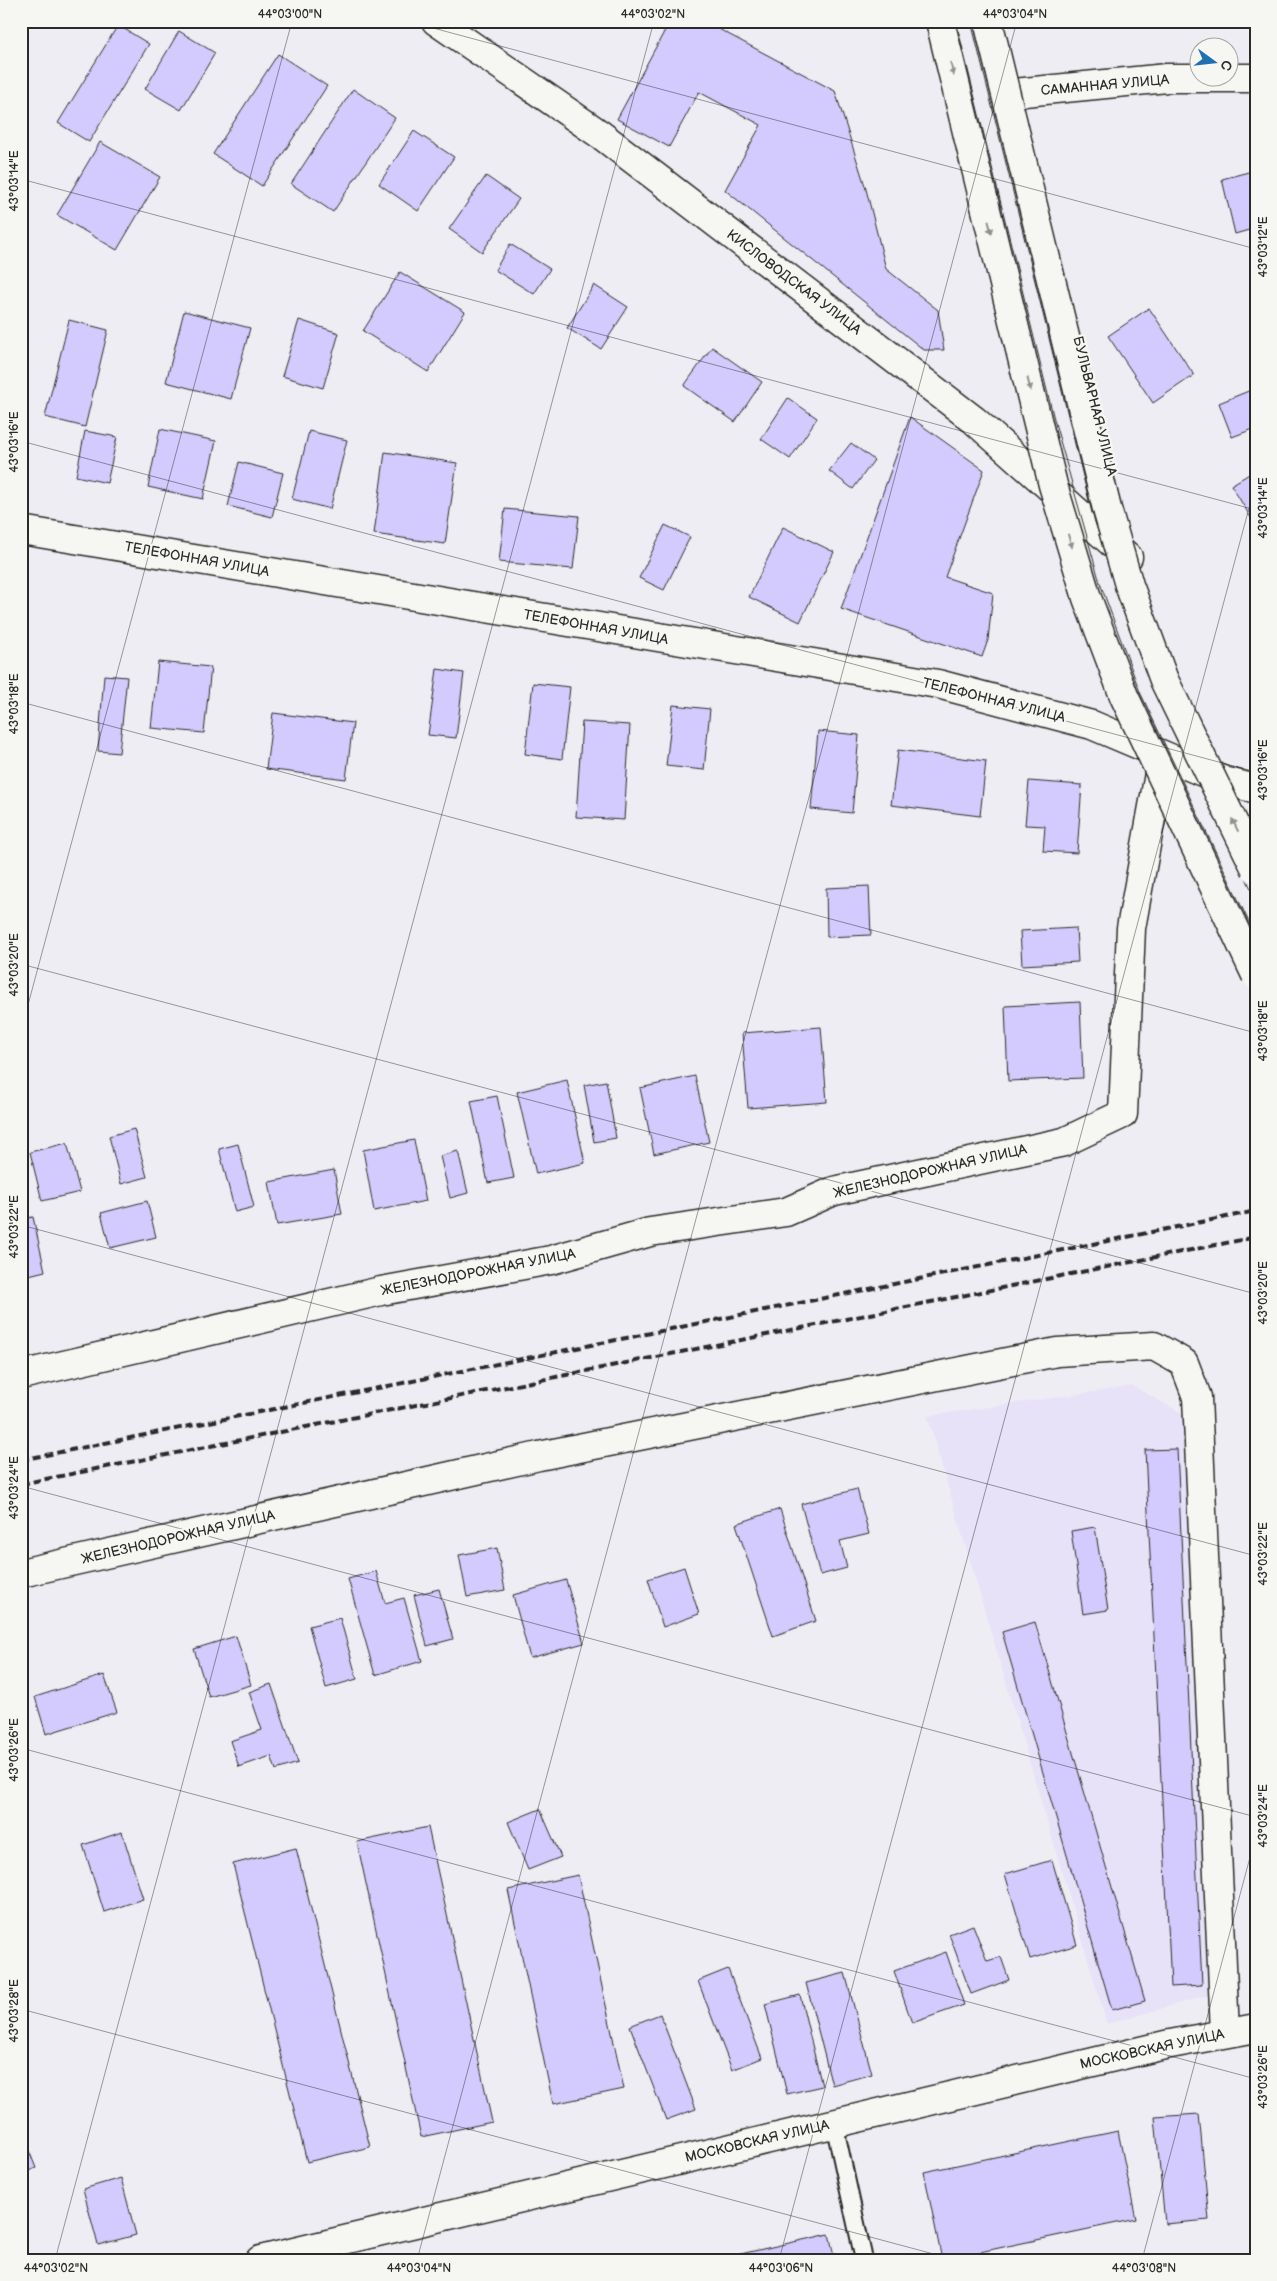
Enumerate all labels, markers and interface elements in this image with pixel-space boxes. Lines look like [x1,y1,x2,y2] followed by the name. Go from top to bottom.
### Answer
[258,7,322,22] text: 44°03'00"N
[621,7,685,22] text: 44°03'02"N
[983,7,1047,22] text: 44°03'04"N
[1190,38,1240,88] north arrow
[1217,58,1236,72] text: С
[948,61,956,76] one-way arrow
[1040,71,1170,99] street label: САМАННАЯ УЛИЦА
[7,150,22,212] text: 43°03'14"E
[1256,216,1271,278] text: 43°03'12"E
[986,219,994,234] one-way arrow
[723,226,865,339] street label: КИСЛОВОДСКАЯ УЛИЦА
[1069,334,1121,478] street label: БУЛЬВАРНАЯ УЛИЦА
[1025,377,1033,392] one-way arrow
[7,411,22,473] text: 43°03'16"E
[1256,477,1271,539] text: 43°03'14"E
[1067,534,1075,549] one-way arrow
[123,538,271,580] street label: ТЕЛЕФОННАЯ УЛИЦА
[522,606,670,648] street label: ТЕЛЕФОННАЯ УЛИЦА
[7,673,22,735] text: 43°03'18"E
[921,674,1068,726] street label: ТЕЛЕФОННАЯ УЛИЦА
[1256,739,1271,801] text: 43°03'16"E
[1230,818,1238,832] one-way arrow
[7,933,22,997] text: 43°03'20"E
[1256,1000,1271,1062] text: 43°03'18"E
[832,1140,1029,1202] street label: ЖЕЛЕЗНОДОРОЖНАЯ УЛИЦА
[7,1195,22,1259] text: 43°03'22"E
[379,1245,577,1299] street label: ЖЕЛЕЗНОДОРОЖНАЯ УЛИЦА
[1256,1261,1271,1325] text: 43°03'20"E
[7,1456,22,1520] text: 43°03'24"E
[80,1506,277,1568] street label: ЖЕЛЕЗНОДОРОЖНАЯ УЛИЦА
[1256,1522,1271,1586] text: 43°03'22"E
[7,1718,22,1782] text: 43°03'26"E
[1256,1784,1271,1848] text: 43°03'24"E
[7,1979,22,2043] text: 43°03'28"E
[1078,2025,1226,2073] street label: МОСКОВСКАЯ УЛИЦА
[1256,2045,1271,2109] text: 43°03'26"E
[683,2116,831,2166] street label: МОСКОВСКАЯ УЛИЦА
[24,2261,88,2276] text: 44°03'02"N
[387,2261,451,2276] text: 44°03'04"N
[749,2261,813,2276] text: 44°03'06"N
[1112,2261,1176,2276] text: 44°03'08"N

